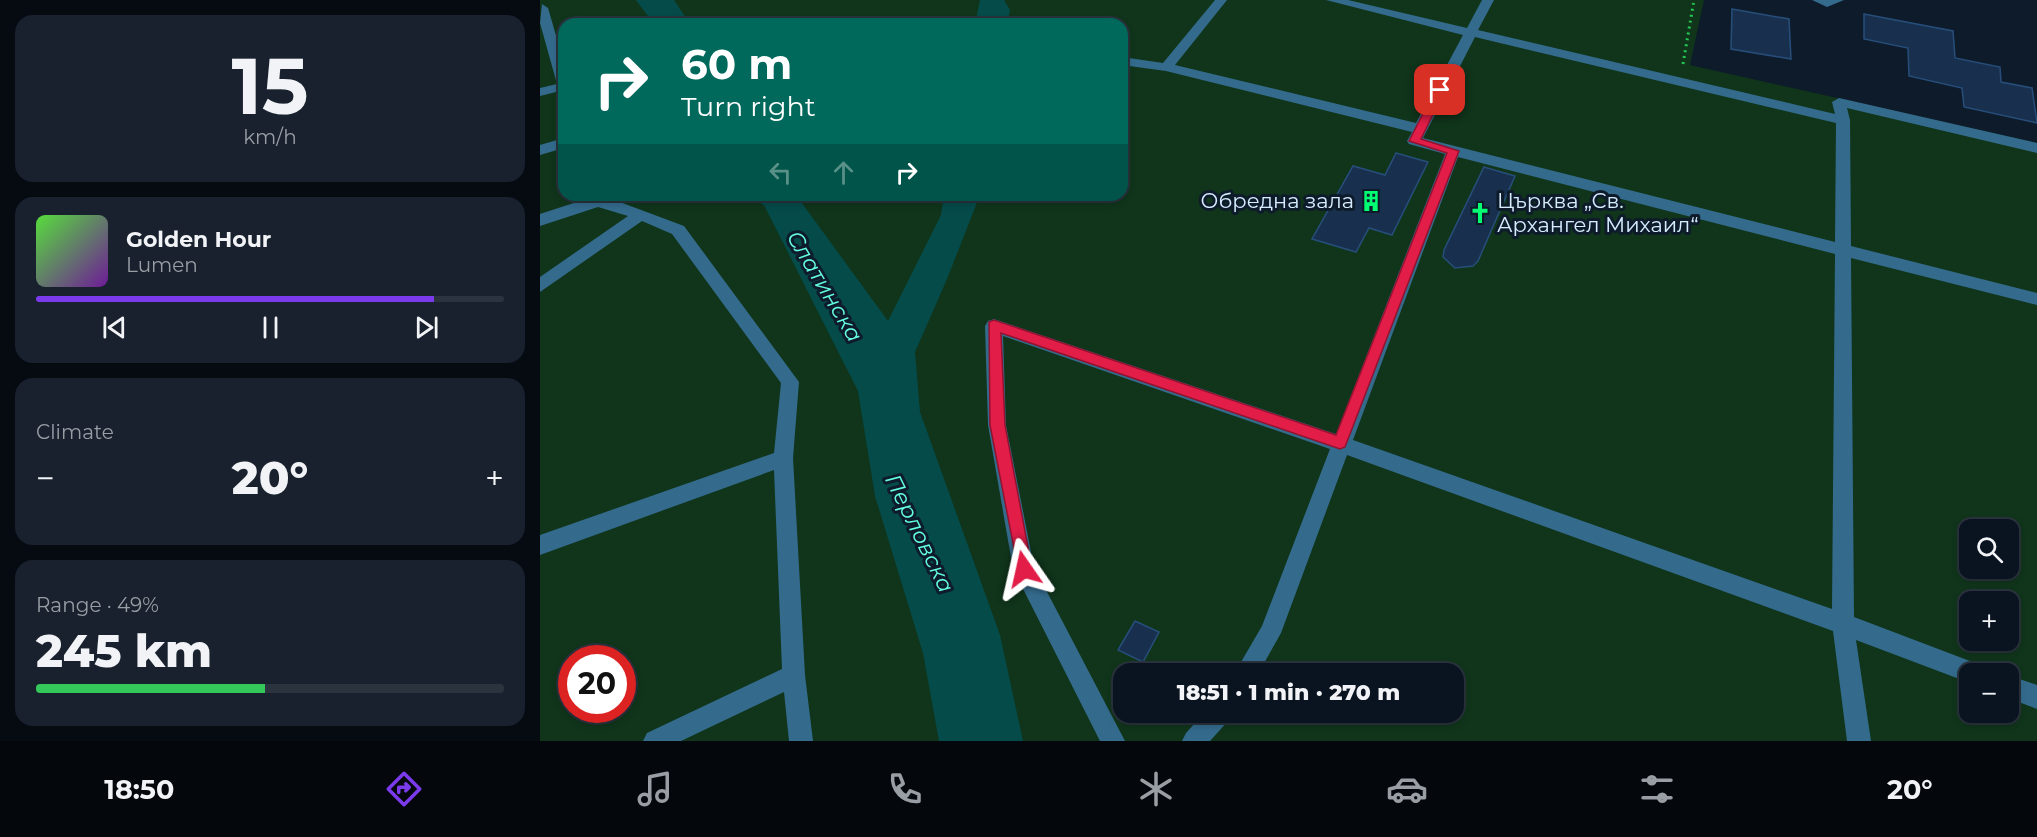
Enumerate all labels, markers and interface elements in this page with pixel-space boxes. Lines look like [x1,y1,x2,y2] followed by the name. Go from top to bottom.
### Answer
[232,38,309,134] text: 15
[681,38,792,90] text: 60 m
[582,42,660,120] icon: right
[1414,64,1465,115] pin
[1423,73,1456,106] icon: arrive
[681,90,816,123] text: Turn right
[243,125,297,149] text: km/h
[764,156,797,189] icon: left
[827,156,860,189] icon: ahead
[890,156,923,189] icon: right
[1201,188,1354,213] place label: Обредна зала
[1497,188,1698,237] place label: Църква „Св. Архангел Михаил“
[1359,189,1383,213] building icon: Обредна зала
[1468,201,1492,225] church icon: Църква „Св. Архангел Михаил“
[126,226,271,253] text: Golden Hour
[781,226,868,347] water label: Слатинска
[126,253,198,277] text: Lumen
[98,311,131,344] icon: previous
[254,311,287,344] icon: pause
[410,311,443,344] icon: next
[36,420,114,444] text: Climate
[232,450,308,505] text: 20°
[36,458,55,498] text: −
[485,458,504,498] text: +
[879,470,960,597] water label: Перловска
[1959,519,2019,723] map controls
[1959,519,2019,579] button: search
[992,537,1056,601] position arrow
[1959,591,2019,651] button: +
[36,593,159,617] text: Range · 49%
[36,623,212,678] text: 245 km
[558,645,636,723] speed limit sign: 20
[1959,663,2019,723] button: −
[1177,679,1400,706] text: 18:51 · 1 min · 270 m
[383,768,425,810] icon: directions
[634,768,676,810] icon: music
[884,768,926,810] icon: phone
[1135,768,1177,810] icon: climate
[1386,768,1428,810] icon: car
[1636,768,1678,810] icon: filters
[104,773,174,806] text: 18:50
[1887,773,1933,806] text: 20°

